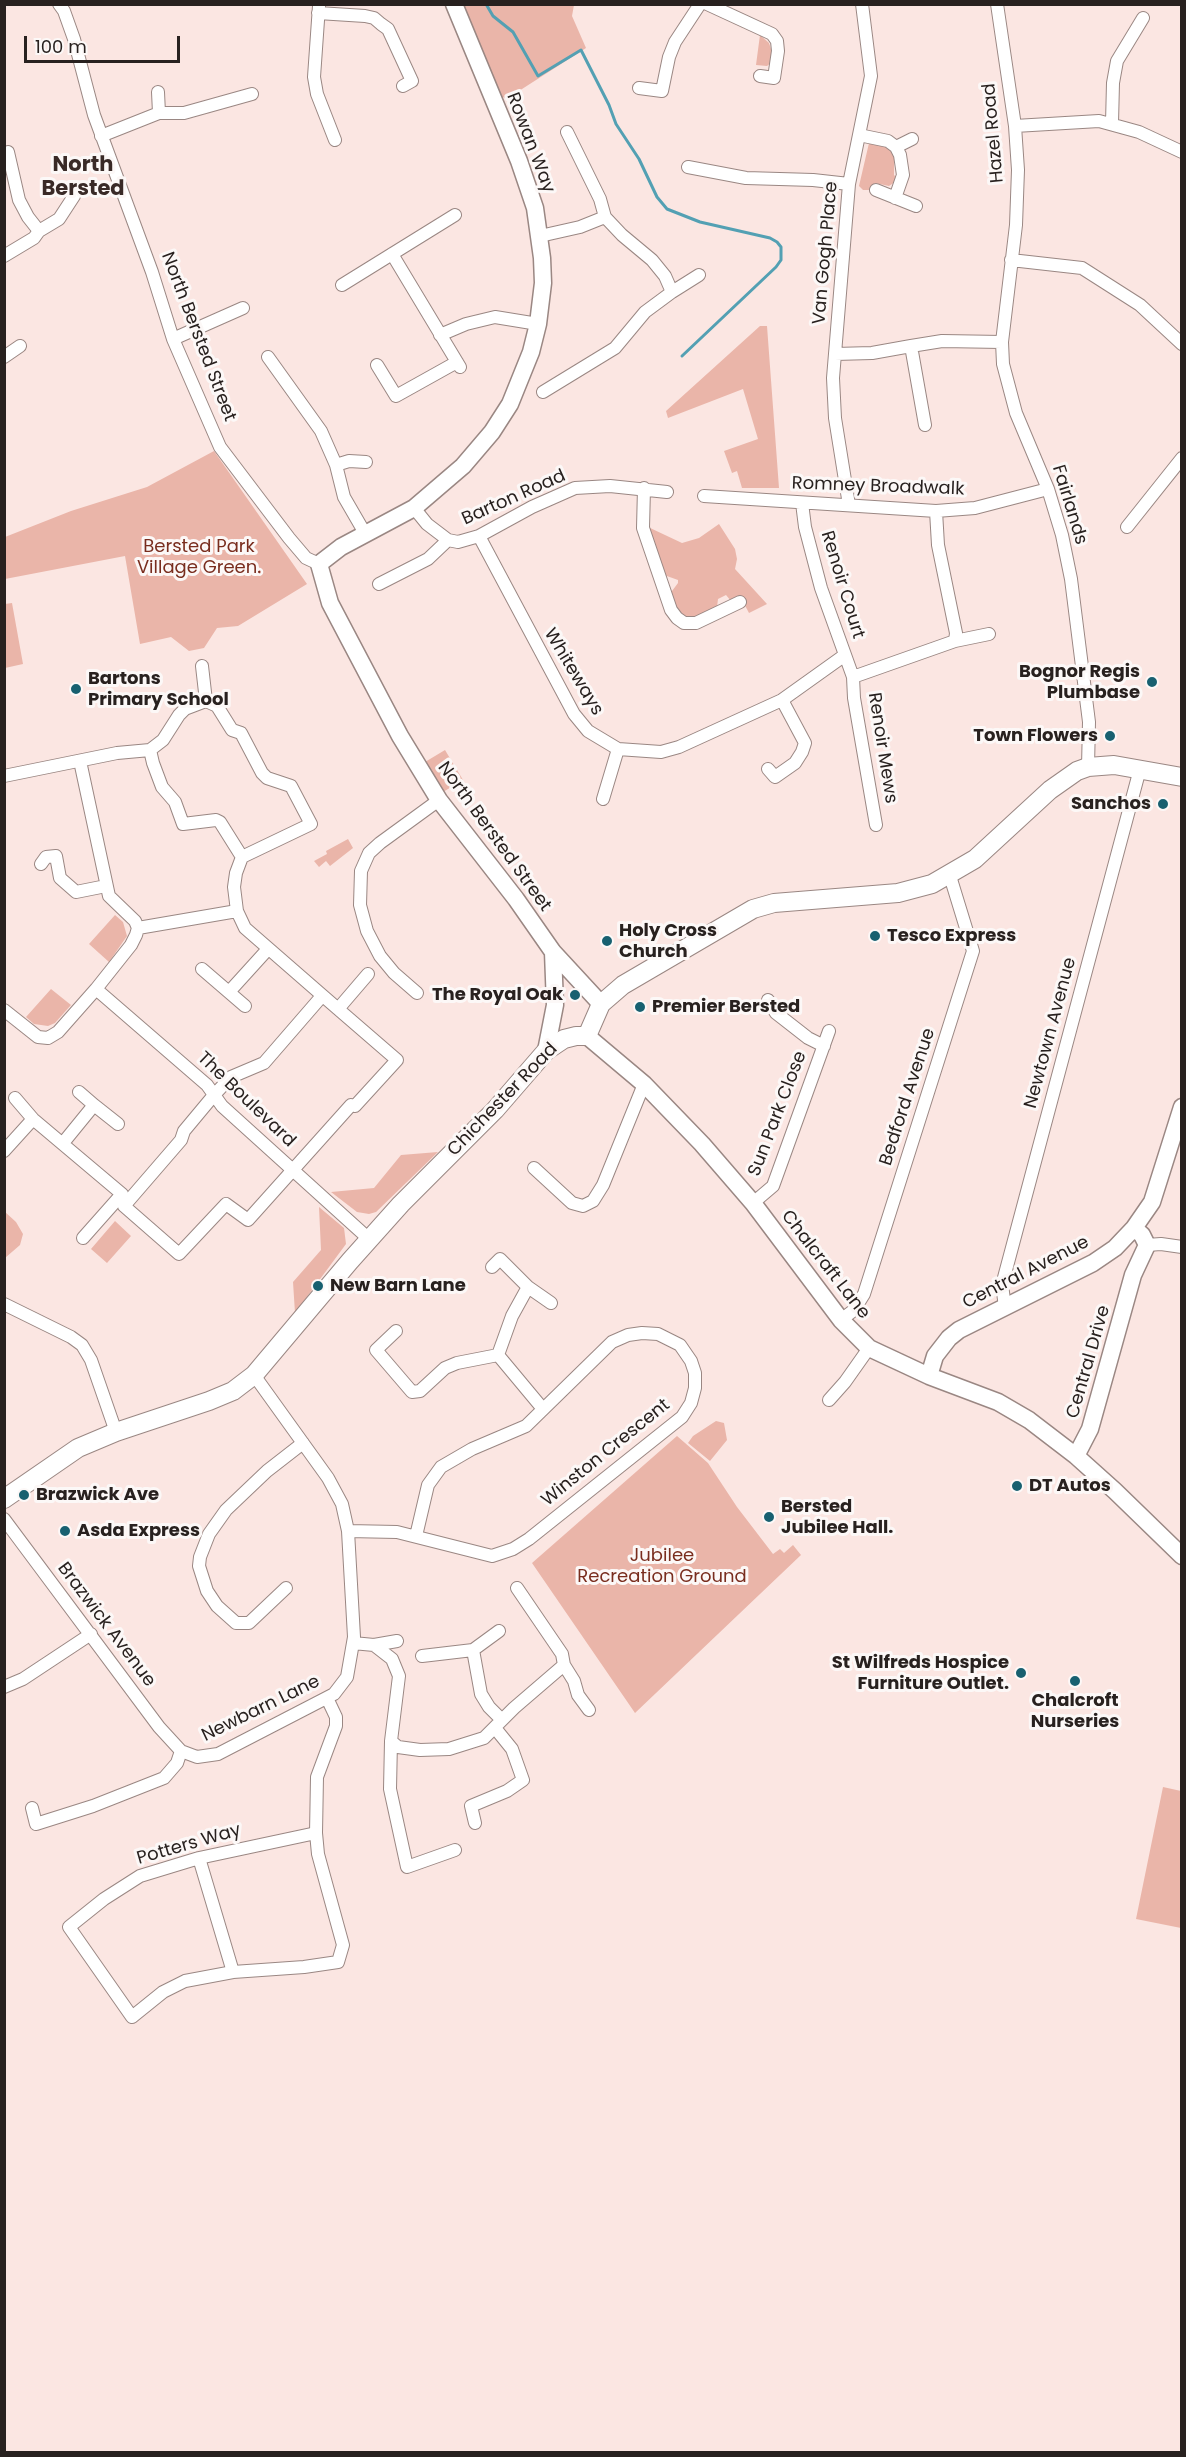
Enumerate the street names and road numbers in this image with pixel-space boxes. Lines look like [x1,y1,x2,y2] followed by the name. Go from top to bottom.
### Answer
[979,82,1009,184] street label: Hazel Road
[501,90,559,196] street label: Rowan Way
[809,180,843,326] street label: Van Gogh Place
[156,249,240,425] street label: North Bersted Street
[1047,463,1091,547] street label: Fairlands
[459,466,569,530] street label: Barton Road
[791,473,965,501] street label: Romney Broadwalk
[815,529,869,641] street label: Renoir Court
[539,625,607,719] street label: Whiteways
[863,691,901,805] street label: Renoir Mews
[433,758,555,916] street label: North Bersted Street
[1020,955,1082,1111] street label: Newtown Avenue
[876,1026,940,1168] street label: Bedford Avenue
[444,1039,562,1161] street label: Chichester Road
[192,1048,300,1152] street label: The Boulevard
[744,1048,812,1180] street label: Sun Park Close
[776,1206,874,1324] street label: Chalcraft Lane
[959,1232,1093,1314] street label: Central Avenue
[1063,1303,1115,1421] street label: Central Drive
[538,1395,674,1511] street label: Winston Crescent
[52,1559,160,1691] street label: Brazwick Avenue
[198,1671,324,1747] street label: Newbarn Lane
[135,1820,243,1870] street label: Potters Way

